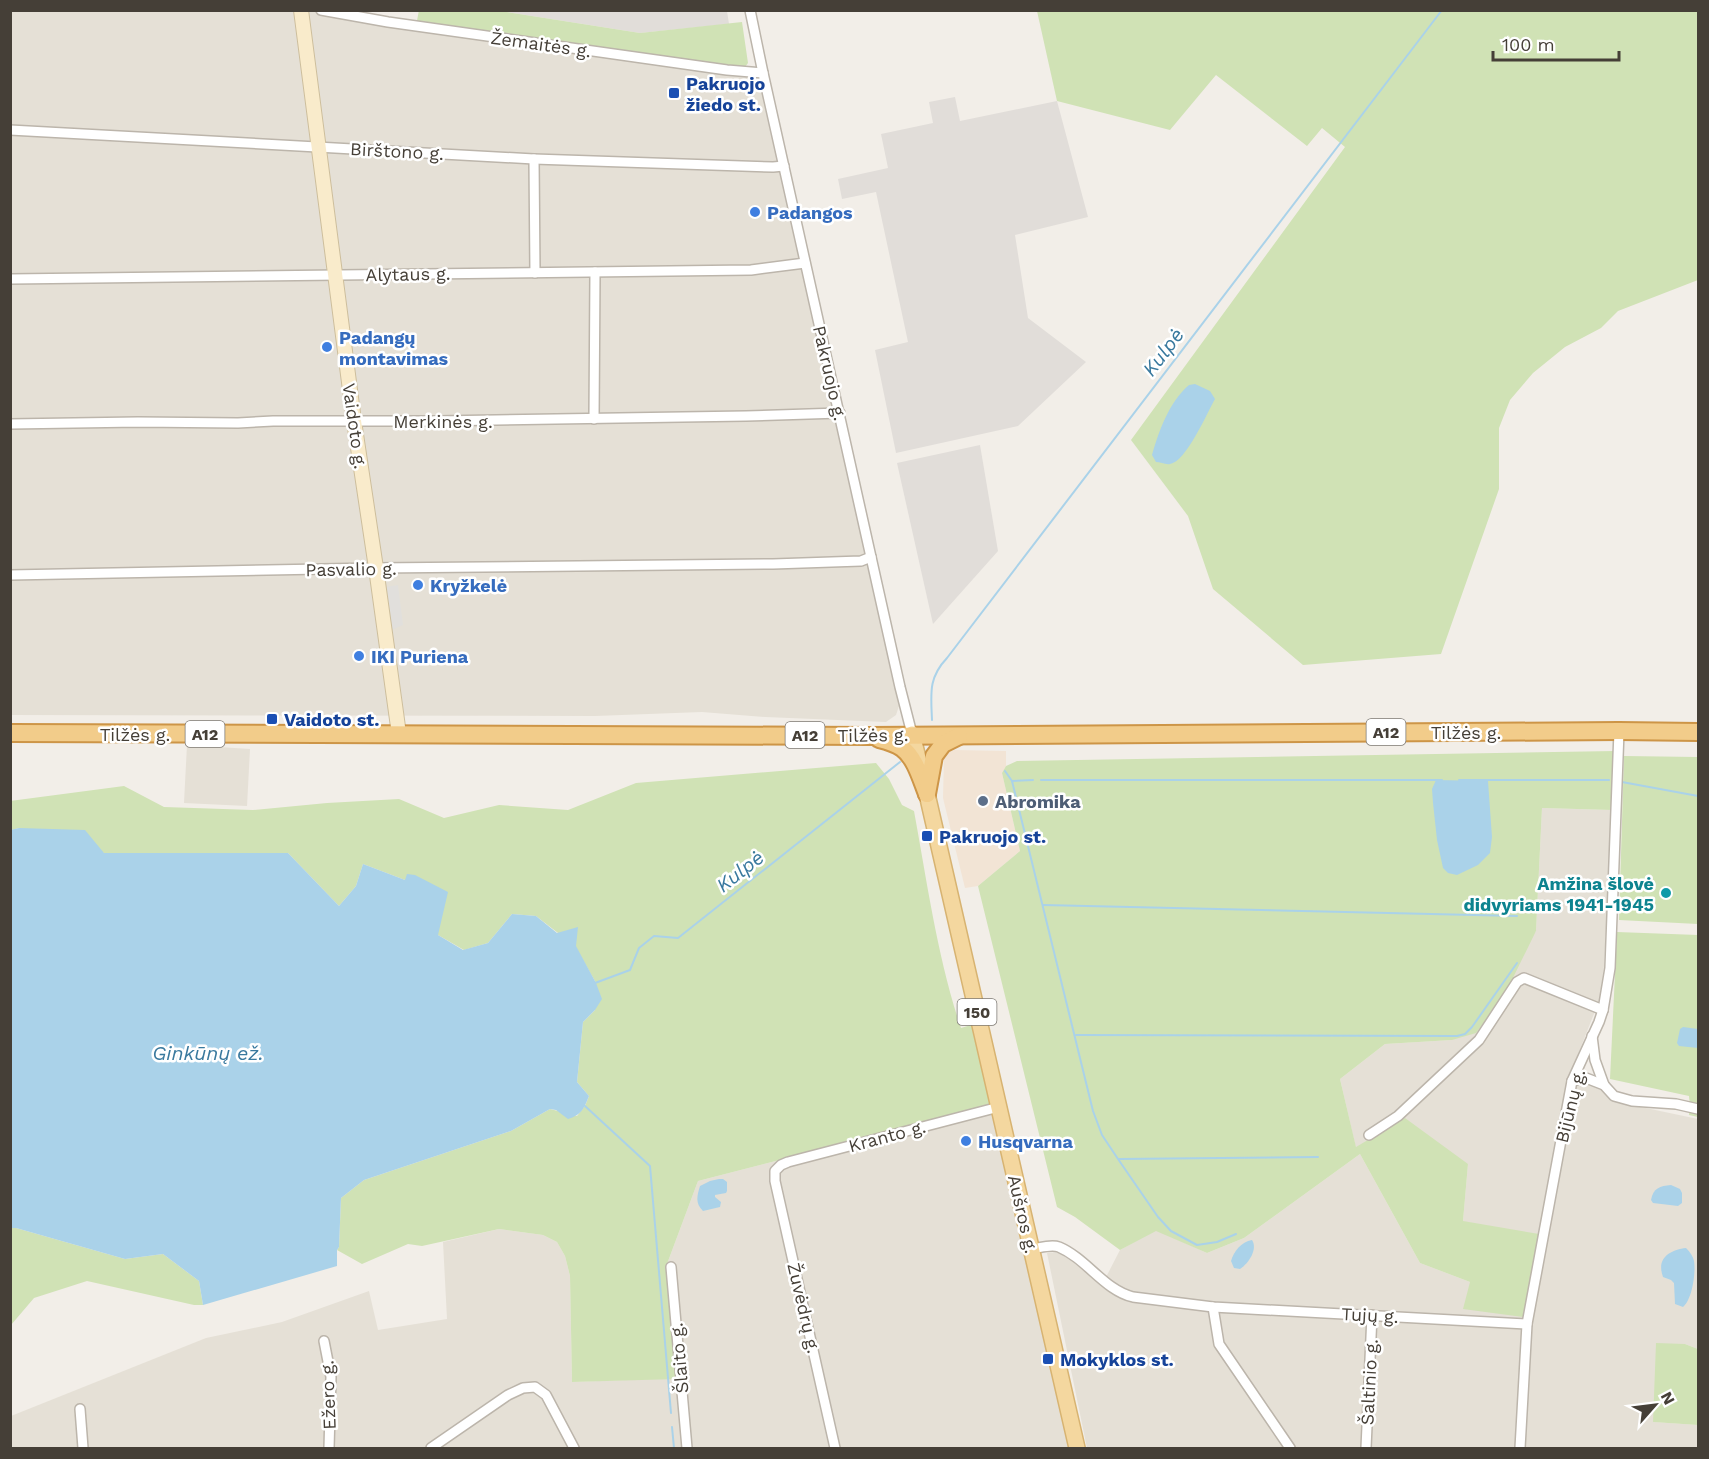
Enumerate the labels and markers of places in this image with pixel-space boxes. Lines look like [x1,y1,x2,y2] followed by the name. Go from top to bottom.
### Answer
[686,73,766,115] place label: Pakruojo žiedo st.
[667,86,681,100] marker: Pakruojo žiedo st.
[767,202,853,223] place label: Padangos
[748,205,762,219] marker: Padangos
[339,327,449,369] place label: Padangų montavimas
[320,340,334,354] marker: Padangų montavimas
[430,575,507,596] place label: Kryžkelė
[411,578,425,592] marker: Kryžkelė
[371,646,469,667] place label: IKI Puriena
[352,649,366,663] marker: IKI Puriena
[284,709,379,730] place label: Vaidoto st.
[265,712,279,726] marker: Vaidoto st.
[995,791,1081,812] place label: Abromika
[976,794,990,808] marker: Abromika
[939,826,1046,847] place label: Pakruojo st.
[920,829,934,843] marker: Pakruojo st.
[1463,873,1654,915] place label: Amžina šlovė didvyriams 1941-1945
[1659,886,1673,900] marker: Amžina šlovė didvyriams 1941-1945
[978,1131,1073,1152] place label: Husqvarna
[959,1134,973,1148] marker: Husqvarna
[1060,1349,1174,1370] place label: Mokyklos st.
[1041,1352,1055,1366] marker: Mokyklos st.

